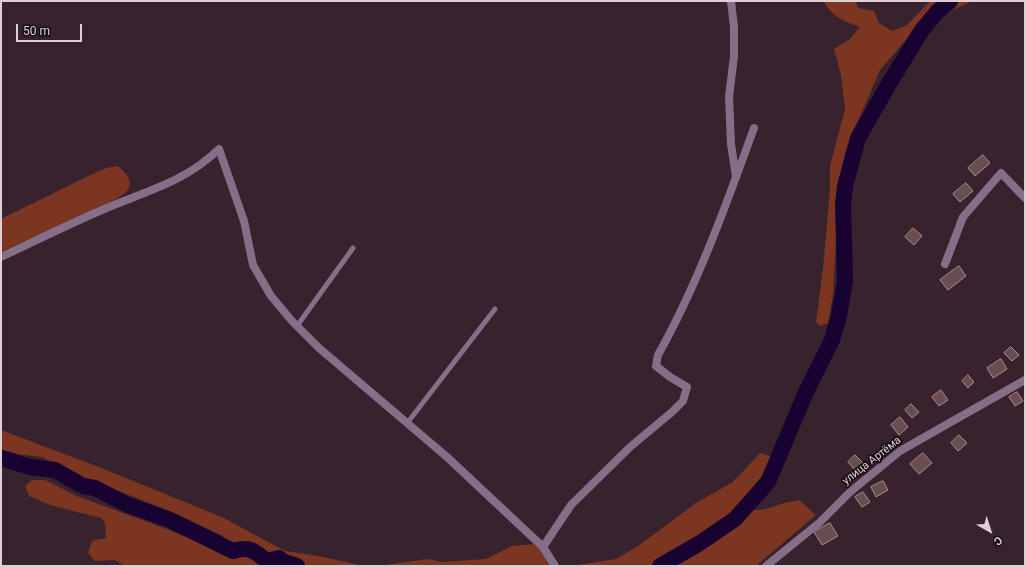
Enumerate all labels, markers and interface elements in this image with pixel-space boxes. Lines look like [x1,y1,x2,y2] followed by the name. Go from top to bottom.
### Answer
[18,16,84,42] scale bar
[23,24,50,38] text: 50 m
[840,434,904,488] street label: улица Артёма
[970,511,1010,551] north arrow
[991,533,1005,548] text: С

